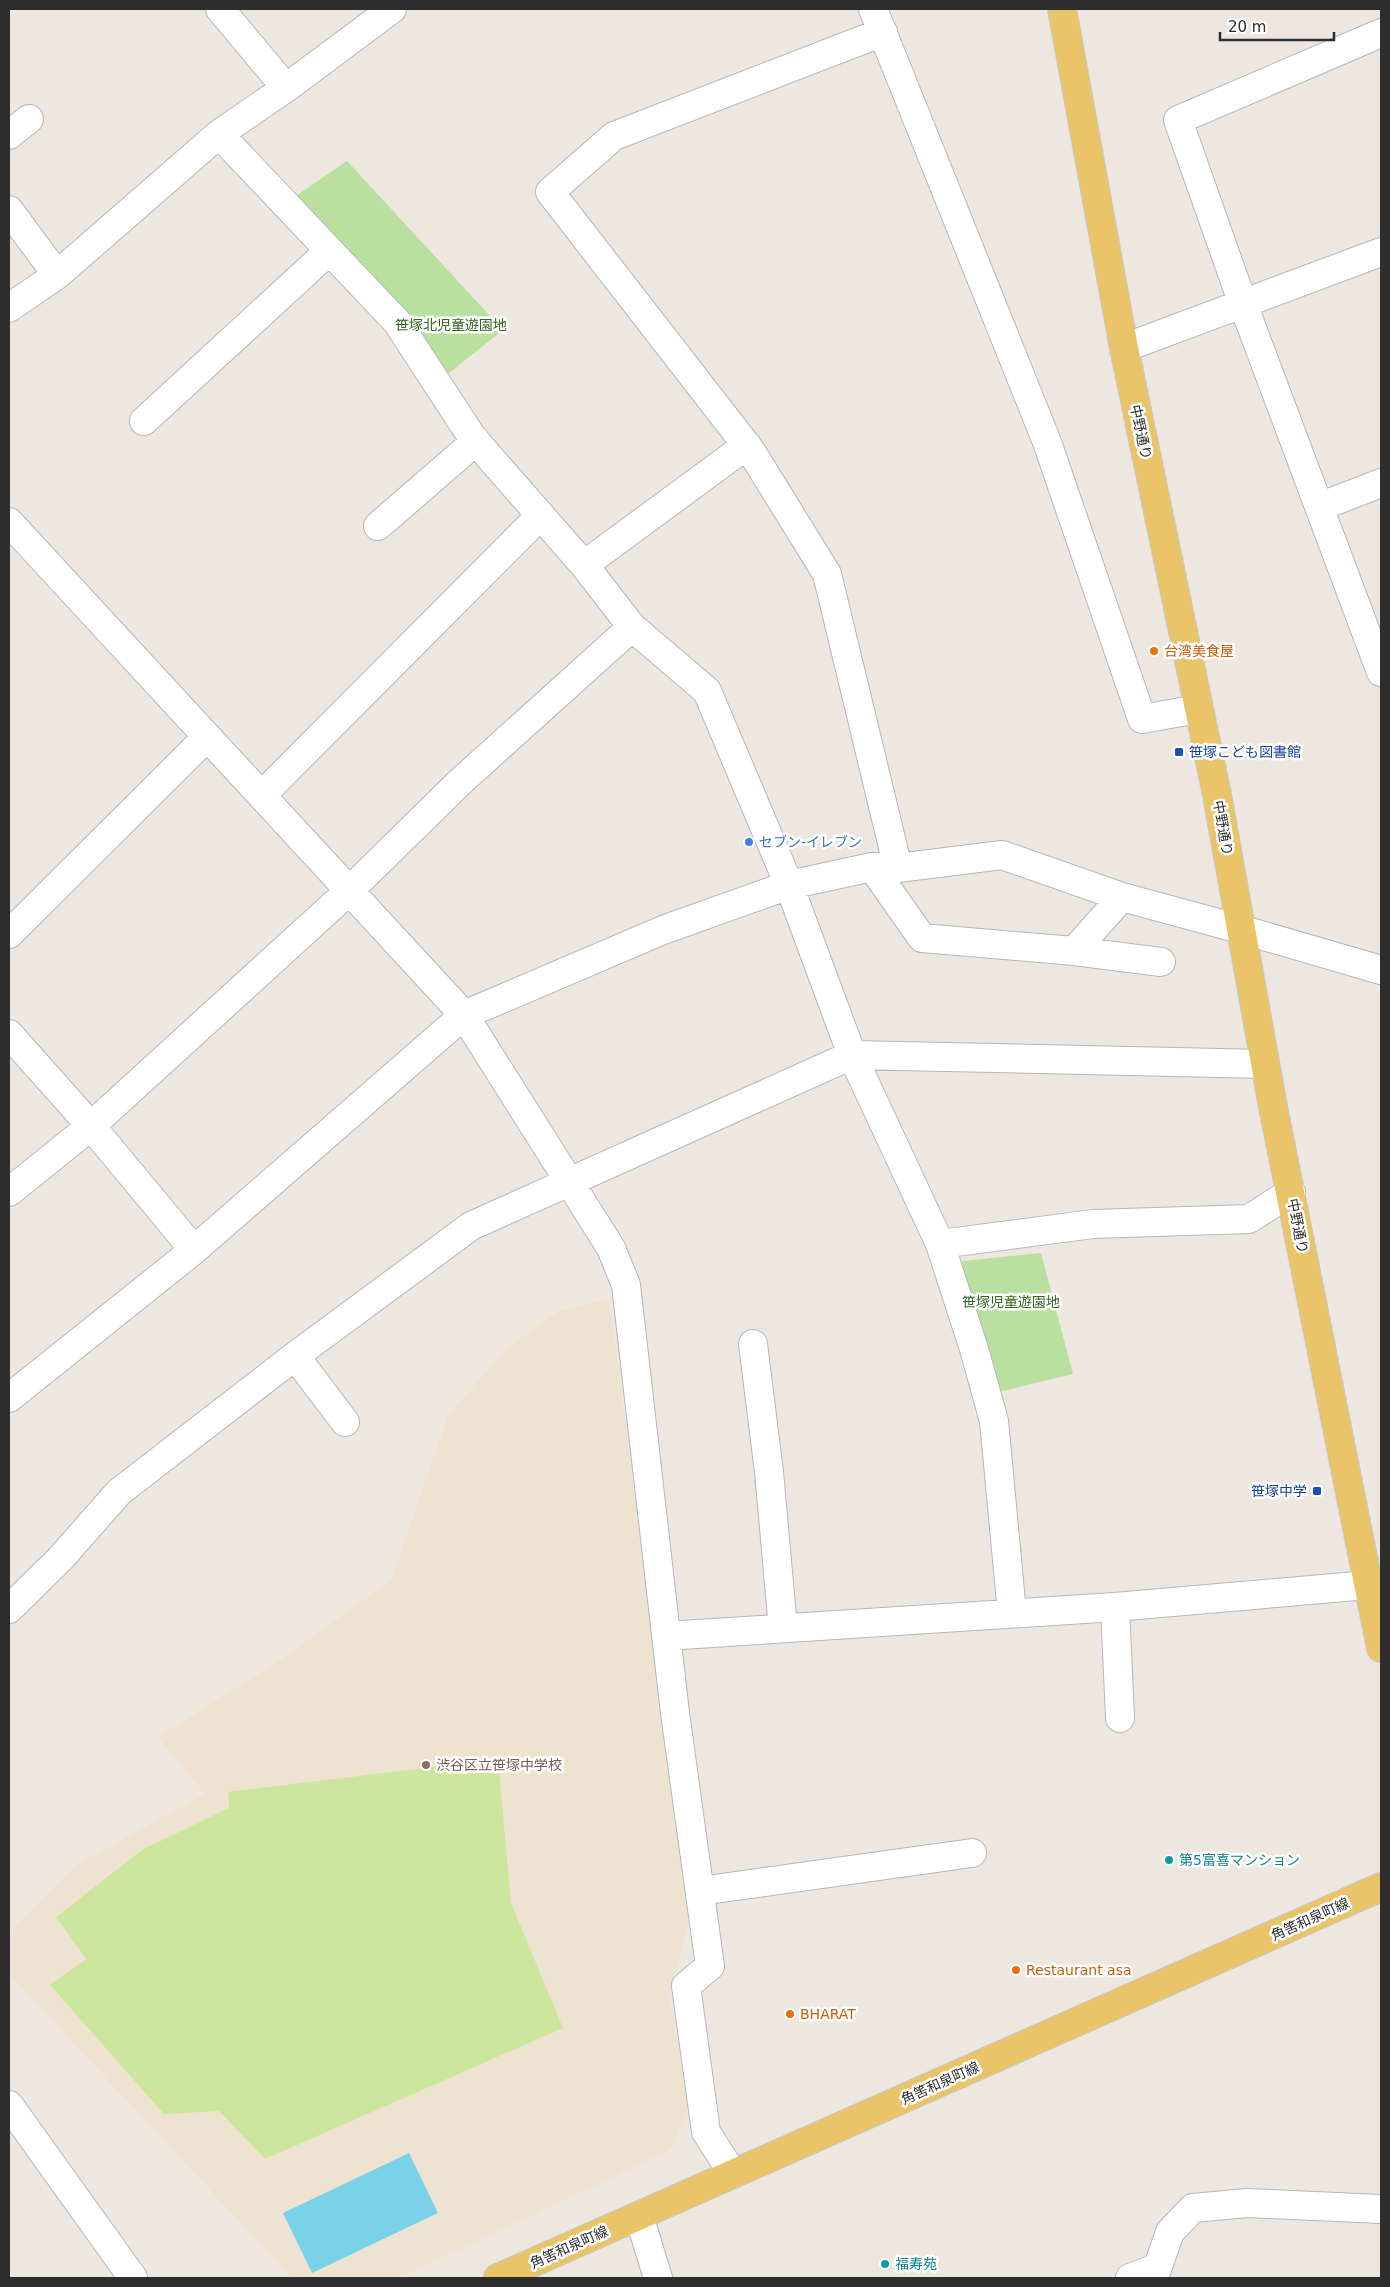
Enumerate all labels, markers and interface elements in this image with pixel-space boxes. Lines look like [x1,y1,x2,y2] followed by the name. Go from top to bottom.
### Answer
[1220,10,1334,42] scale bar
[1228,18,1266,36] text: 20 m
[395,317,507,333] park label: 笹塚北児童遊園地
[1127,403,1155,461] street label: 中野通り
[1164,643,1234,659] place label: 台湾美食屋
[1148,645,1160,657] marker: 台湾美食屋
[1189,744,1301,760] place label: 笹塚こども図書館
[1173,746,1185,758] marker: 笹塚こども図書館
[1210,799,1236,857] street label: 中野通り
[759,834,862,850] place label: セブン-イレブン
[743,836,755,848] marker: セブン-イレブン
[1285,1197,1311,1255] street label: 中野通り
[962,1294,1060,1310] park label: 笹塚児童遊園地
[1251,1483,1307,1499] place label: 笹塚中学
[1311,1485,1323,1497] marker: 笹塚中学
[436,1757,562,1773] place label: 渋谷区立笹塚中学校
[420,1759,432,1771] marker: 渋谷区立笹塚中学校
[1179,1852,1300,1868] place label: 第5富喜マンション
[1163,1854,1175,1866] marker: 第5富喜マンション
[1268,1895,1352,1943] street label: 角筈和泉町線
[1026,1962,1132,1978] place label: Restaurant asa
[1010,1964,1022,1976] marker: Restaurant asa
[800,2006,856,2022] place label: BHARAT
[784,2008,796,2020] marker: BHARAT
[898,2059,982,2107] street label: 角筈和泉町線
[527,2223,611,2271] street label: 角筈和泉町線
[895,2256,937,2272] place label: 福寿苑
[879,2258,891,2270] marker: 福寿苑

